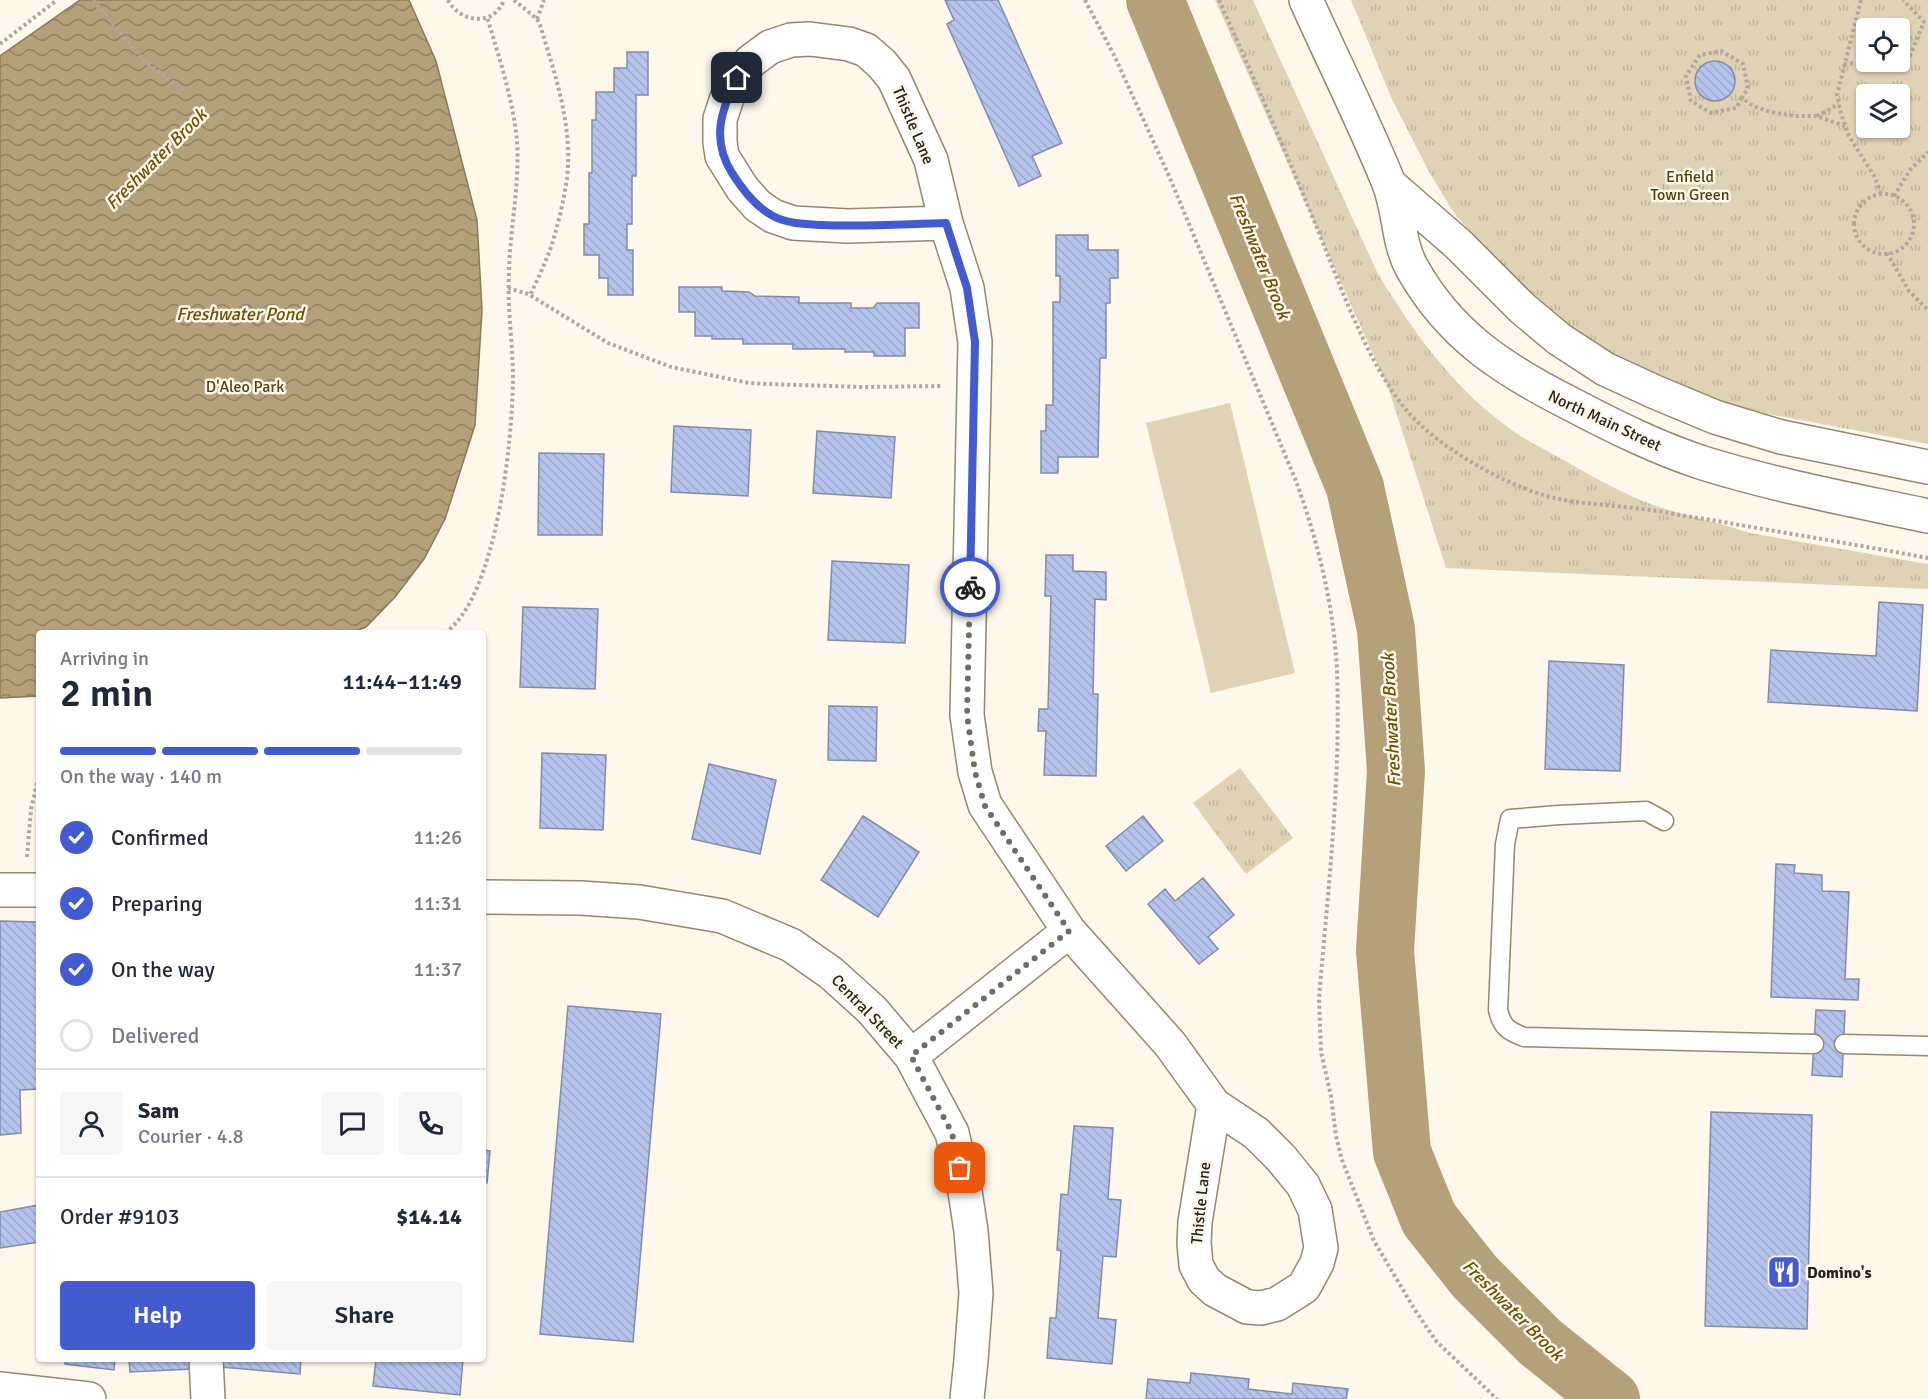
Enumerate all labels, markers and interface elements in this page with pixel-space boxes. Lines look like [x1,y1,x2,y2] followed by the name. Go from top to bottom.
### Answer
[1856,18,1910,138] map controls
[1856,18,1910,72] button: locate
[711,52,762,103] pin
[720,61,753,94] icon: home
[888,83,938,167] street label: Thistle Lane
[1856,84,1910,138] button: layers
[101,103,212,214] water label: Freshwater Brook
[1650,167,1730,205] park label: Enfield Town Green
[1225,190,1296,324] water label: Freshwater Brook
[176,303,306,325] water label: Freshwater Pond
[206,377,284,397] park label: D'Aleo Park
[1545,386,1665,456] street label: North Main Street
[940,557,1000,617] courier
[954,571,987,604] icon: bike
[60,646,149,671] text: Arriving in
[1376,651,1405,787] water label: Freshwater Brook
[343,668,462,695] text: 11:44–11:49
[60,669,153,717] text: 2 min
[60,764,222,789] text: On the way · 140 m
[60,821,93,854] icon: check
[111,824,209,851] text: Confirmed
[413,825,462,850] text: 11:26
[60,887,93,920] icon: check
[111,890,203,917] text: Preparing
[413,891,462,916] text: 11:31
[60,953,93,986] icon: check
[111,956,215,983] text: On the way
[413,957,462,982] text: 11:37
[827,970,908,1053] street label: Central Street
[111,1022,199,1049] text: Delivered
[60,1092,123,1155] button: person
[321,1092,384,1155] button: chat
[399,1092,462,1155] button: phone
[138,1097,179,1124] text: Sam
[138,1124,244,1149] text: Courier · 4.8
[934,1142,985,1193] pin
[943,1151,976,1184] icon: bag
[1187,1161,1215,1245] street label: Thistle Lane
[60,1203,180,1230] text: Order #9103
[396,1203,462,1230] text: $14.14
[1766,1254,1802,1290] restaurant icon: Domino's
[1458,1255,1569,1366] water label: Freshwater Brook
[1807,1263,1872,1283] place label: Domino's
[60,1281,255,1350] button: Help
[267,1281,462,1350] button: Share

